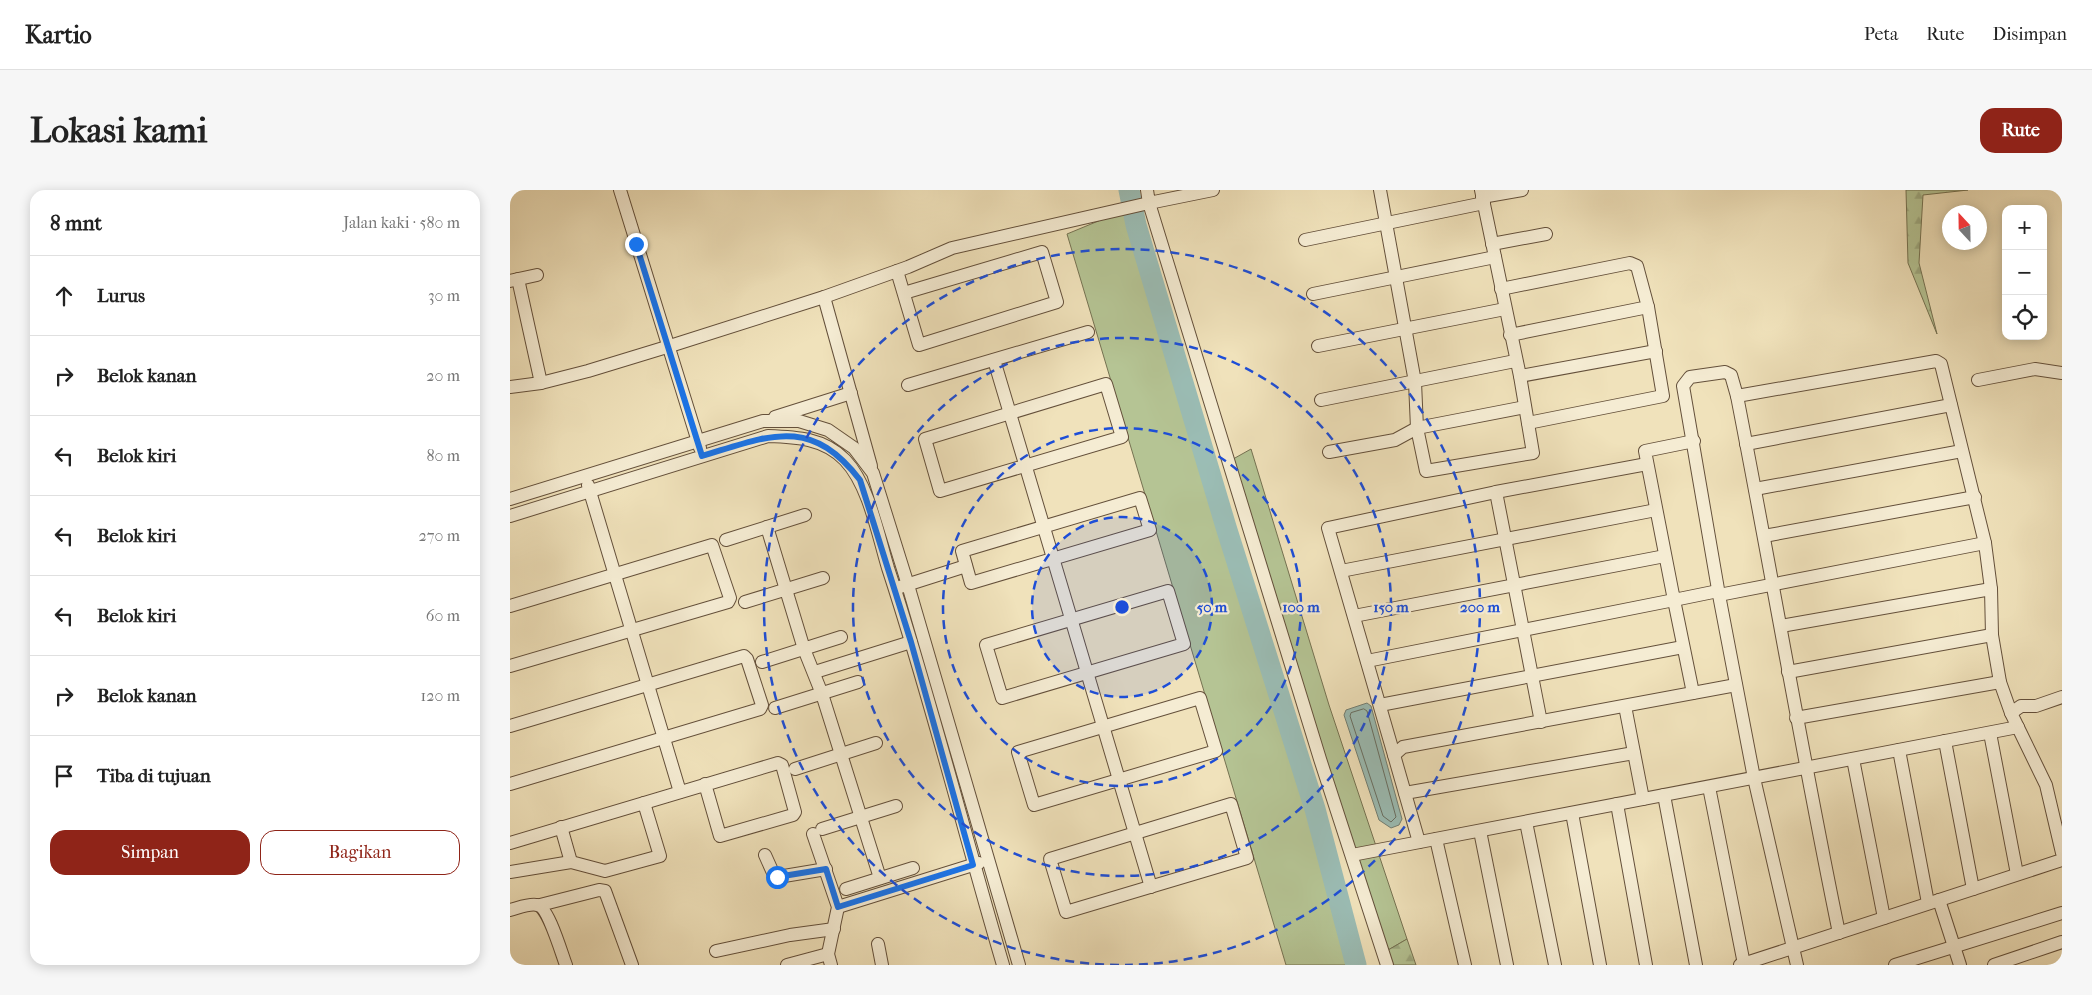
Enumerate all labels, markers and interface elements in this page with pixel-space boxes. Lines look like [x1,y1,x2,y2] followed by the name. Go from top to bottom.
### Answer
[25,21,92,49] text: Kartio
[1864,24,1898,45] text: Peta
[1926,24,1964,45] text: Rute
[1992,24,2067,45] text: Disimpan
[1980,108,2062,153] button: Rute
[30,110,207,151] text: Lokasi kami
[1942,205,1987,250] north arrow
[2002,205,2047,340] map controls
[2002,205,2047,250] button: +
[50,211,102,235] text: 8 mnt
[343,213,460,232] text: Jalan kaki · 580 m
[625,233,648,256] route end
[2002,250,2047,295] button: −
[50,282,78,310] icon: ahead
[97,285,145,307] text: Lurus
[428,286,460,305] text: 30 m
[2002,295,2047,340] button: locate
[50,362,78,390] icon: right
[97,365,197,387] text: Belok kanan
[426,366,460,385] text: 20 m
[50,442,78,470] icon: left
[97,445,176,467] text: Belok kiri
[426,446,460,465] text: 80 m
[50,522,78,550] icon: left
[97,525,176,547] text: Belok kiri
[419,526,460,545] text: 270 m
[1113,598,1131,616] centre of rings
[1197,598,1228,616] text: 50 m
[1282,598,1320,616] text: 100 m
[1373,598,1409,616] text: 150 m
[1460,598,1500,616] text: 200 m
[50,602,78,630] icon: left
[97,605,176,627] text: Belok kiri
[426,606,460,625] text: 60 m
[50,682,78,710] icon: right
[97,685,197,707] text: Belok kanan
[421,686,460,705] text: 120 m
[50,762,78,790] icon: arrive
[97,765,211,787] text: Tiba di tujuan
[50,830,250,875] button: Simpan
[260,830,460,875] button: Bagikan
[766,866,789,889] route start

